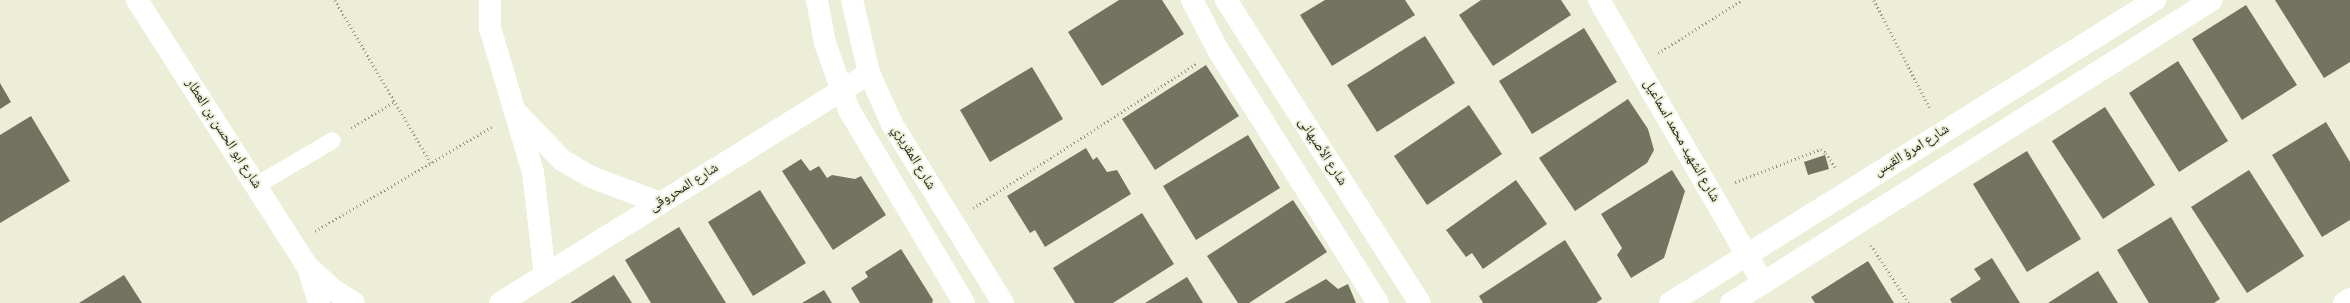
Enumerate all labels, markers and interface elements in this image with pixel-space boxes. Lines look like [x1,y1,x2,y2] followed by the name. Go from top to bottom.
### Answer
[181,76,265,192] street label: شارع ابو الحسن بن العطار
[1639,77,1723,205] street label: شارع الشهيد محمد اسماعيل
[1294,115,1350,189] street label: شارع الأصبهانى
[1871,121,1953,181] street label: شارع امرؤ القيس
[887,123,939,193] street label: شارع المقريزي
[646,160,722,216] street label: شارع المحروقى

